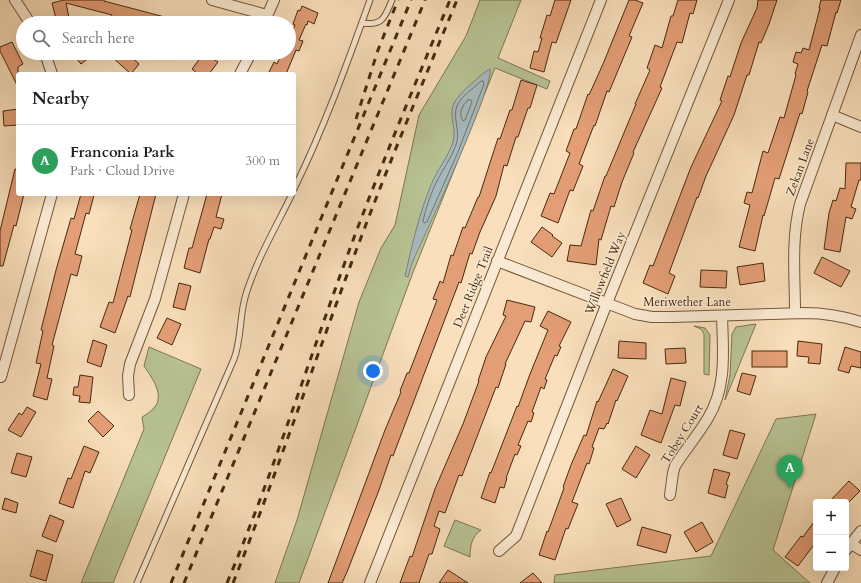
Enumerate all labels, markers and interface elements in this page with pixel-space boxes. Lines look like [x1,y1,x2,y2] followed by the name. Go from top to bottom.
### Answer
[16,16,296,60] search box
[30,27,52,49] icon: search
[62,28,135,48] text: Search here
[32,87,89,110] text: Nearby
[782,136,818,198] street label: Zekan Lane
[70,142,175,162] text: Franconia Park
[40,152,50,170] text: A
[246,152,280,170] text: 300 m
[70,162,175,180] text: Park · Cloud Drive
[581,228,629,318] street label: Willowfield Way
[449,244,497,330] street label: Deer Ridge Trail
[643,294,731,310] street label: Meriwether Lane
[363,361,383,381] your location
[657,401,707,467] street label: Tobey Court
[777,455,803,488] pin: A
[813,499,849,571] map controls
[813,499,849,535] button: +
[813,535,849,571] button: −

